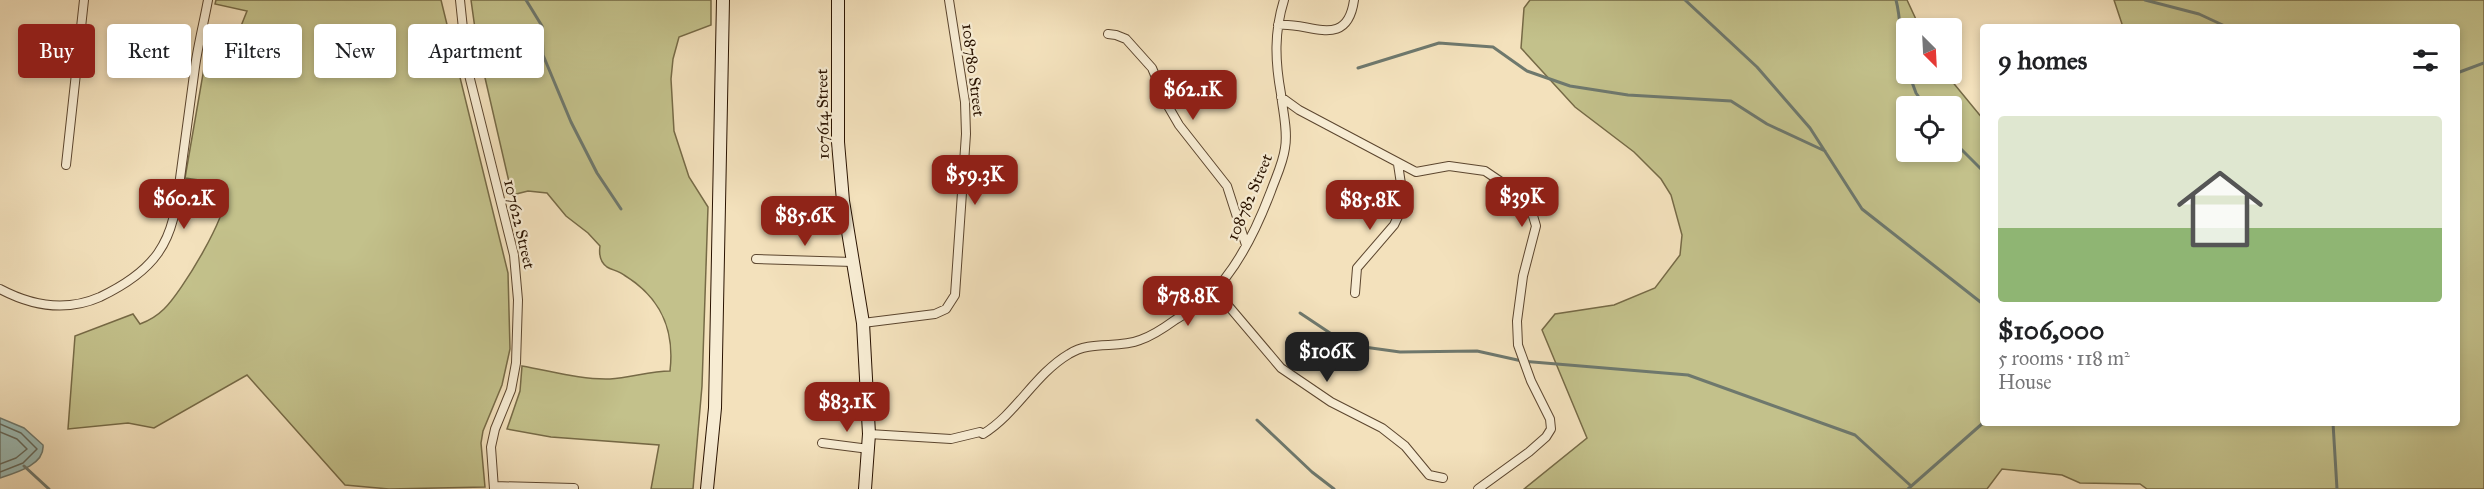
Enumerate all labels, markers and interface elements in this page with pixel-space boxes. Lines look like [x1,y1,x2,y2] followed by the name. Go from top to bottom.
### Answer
[1896,18,1962,84] north arrow
[1896,18,1962,162] map controls
[958,22,989,118] street label: 108780 Street
[18,24,95,78] chip: Buy
[107,24,191,78] chip: Rent
[203,24,302,78] chip: Filters
[314,24,396,78] chip: New
[408,24,544,78] chip: Apartment
[1998,44,2087,76] text: 9 homes
[2409,44,2442,77] icon: filters
[812,68,833,159] street label: 107614 Street
[1144,70,1242,121] pin: $62.1K
[1164,77,1222,101] text: $62.1K
[1896,96,1962,162] button: locate
[1223,151,1276,243] street label: 108782 Street
[926,155,1024,206] pin: $59.3K
[2166,155,2274,263] icon: home
[946,162,1004,186] text: $59.3K
[1486,177,1558,228] pin: $39K
[500,178,539,271] street label: 107622 Street
[135,179,233,230] pin: $60.2K
[1321,180,1419,231] pin: $85.8K
[1500,184,1544,208] text: $39K
[153,186,215,210] text: $60.2K
[1340,187,1400,211] text: $85.8K
[756,196,854,247] pin: $85.6K
[775,203,835,227] text: $85.6K
[1139,276,1237,327] pin: $78.8K
[1157,283,1219,307] text: $78.8K
[1998,314,2104,346] text: $106,000
[1285,332,1369,383] pin: $106K
[1299,339,1355,363] text: $106K
[1998,346,2130,370] text: 5 rooms · 118 m²
[1998,370,2052,394] text: House
[798,382,896,433] pin: $83.1K
[819,389,875,413] text: $83.1K

